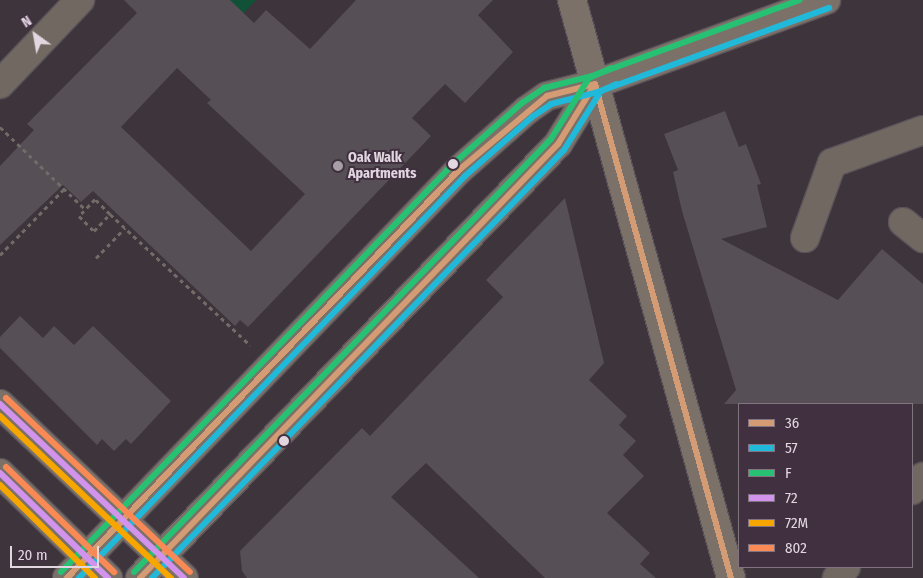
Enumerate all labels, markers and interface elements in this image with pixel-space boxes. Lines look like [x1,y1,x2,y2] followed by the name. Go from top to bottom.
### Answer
[10,10,60,60] north arrow
[19,12,35,31] text: N
[348,150,416,182] place label: Oak Walk Apartments
[448,159,458,169] unlabelled marker
[332,160,344,172] marker: Oak Walk Apartments
[738,403,913,568] legend
[785,414,799,432] text: 36
[279,436,289,446] unlabelled marker
[785,439,798,457] text: 57
[785,464,792,482] text: F
[785,489,798,507] text: 72
[785,514,808,532] text: 72M
[12,536,101,568] scale bar
[785,539,807,557] text: 802
[18,546,48,564] text: 20 m

